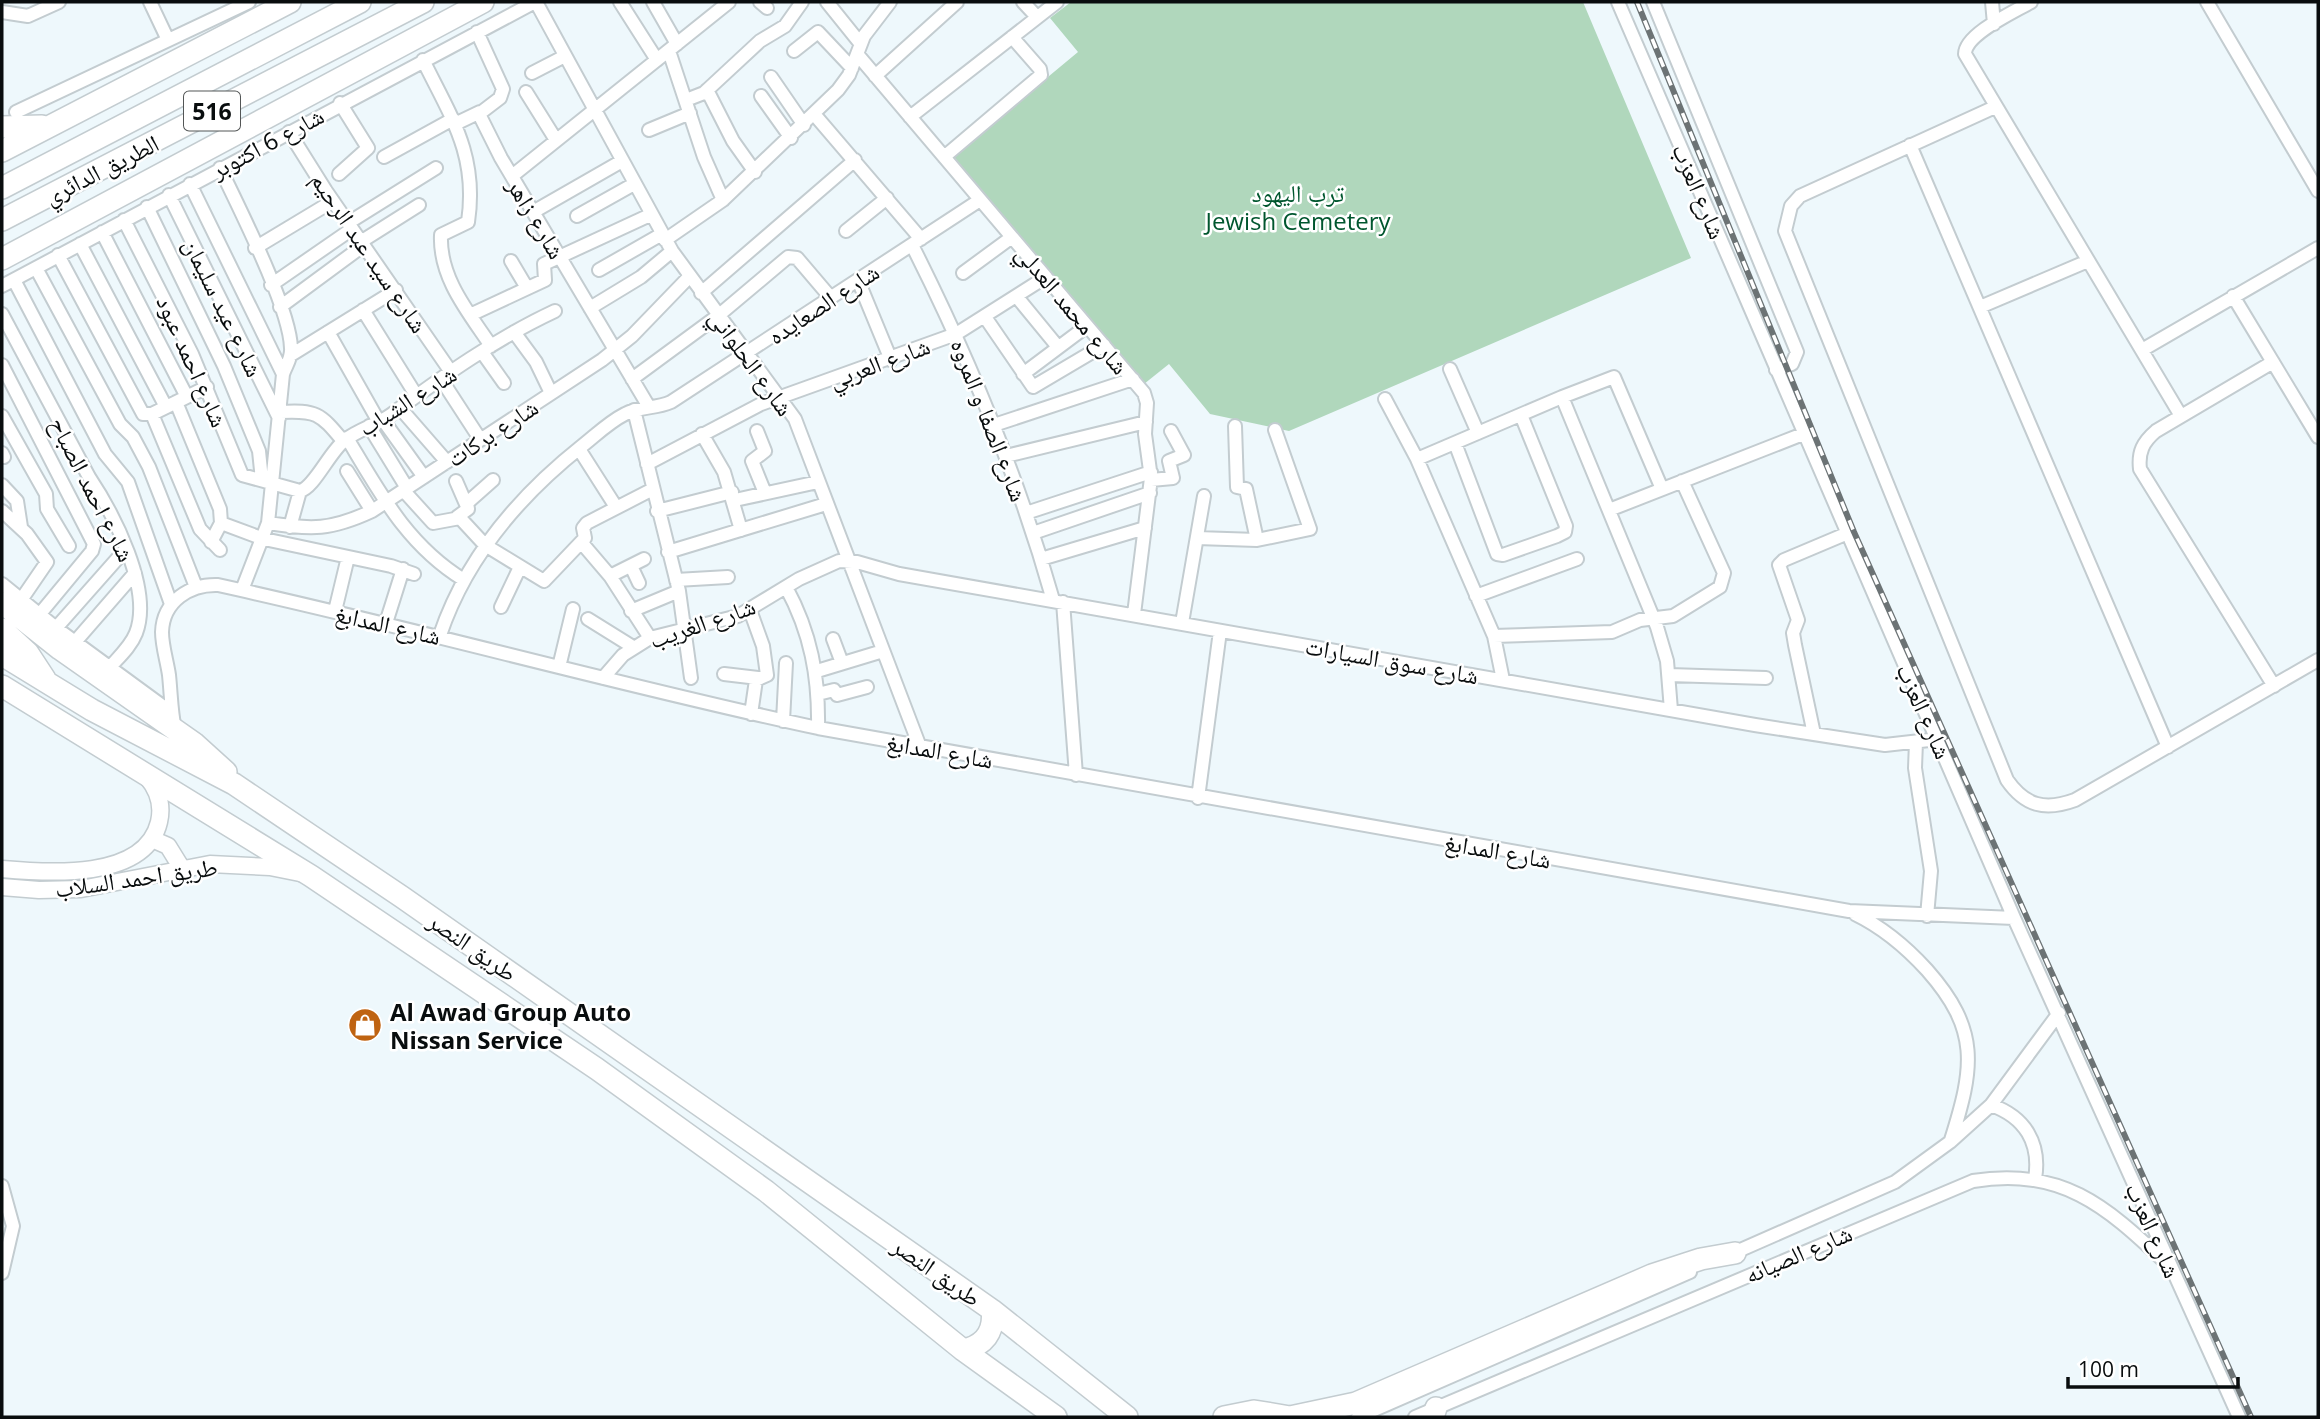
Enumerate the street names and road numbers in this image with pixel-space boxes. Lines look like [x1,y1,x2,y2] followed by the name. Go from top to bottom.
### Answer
[184,92,240,130] road number: 516
[204,98,329,186] street label: شارع 6 اكتوبر
[38,126,166,216] street label: الطريق الدائري
[1665,138,1735,244] street label: شارع العزب
[303,165,436,340] street label: شارع سيد عبد الرحيم
[499,171,574,265] street label: شارع زاهر
[176,232,272,382] street label: شارع عيد سليمان
[1006,237,1137,384] street label: شارع محمد العدلي
[761,255,885,351] street label: شارع الصعايده
[149,290,237,432] street label: شارع احمد عبود
[699,302,802,424] street label: شارع الحلواني
[824,328,936,399] street label: شارع العربي
[944,334,1036,506] street label: شارع الصفا و المروه
[352,357,462,443] street label: شارع الشباب
[440,390,544,474] street label: شارع بركات
[42,411,144,567] street label: شارع احمد الصباح
[645,588,759,656] street label: شارع الغريب
[332,596,444,652] street label: شارع المدابغ
[1303,629,1481,691] street label: شارع سوق السيارات
[1889,658,1961,764] street label: شارع العزب
[884,724,996,776] street label: شارع المدابغ
[1442,824,1554,876] street label: شارع المدابغ
[53,849,219,905] street label: طريق احمد السلاب
[421,903,524,989] street label: طريق النصر
[2118,1177,2190,1283] street label: شارع العزب
[1739,1216,1857,1290] street label: شارع الصيانه
[885,1228,988,1314] street label: طريق النصر

